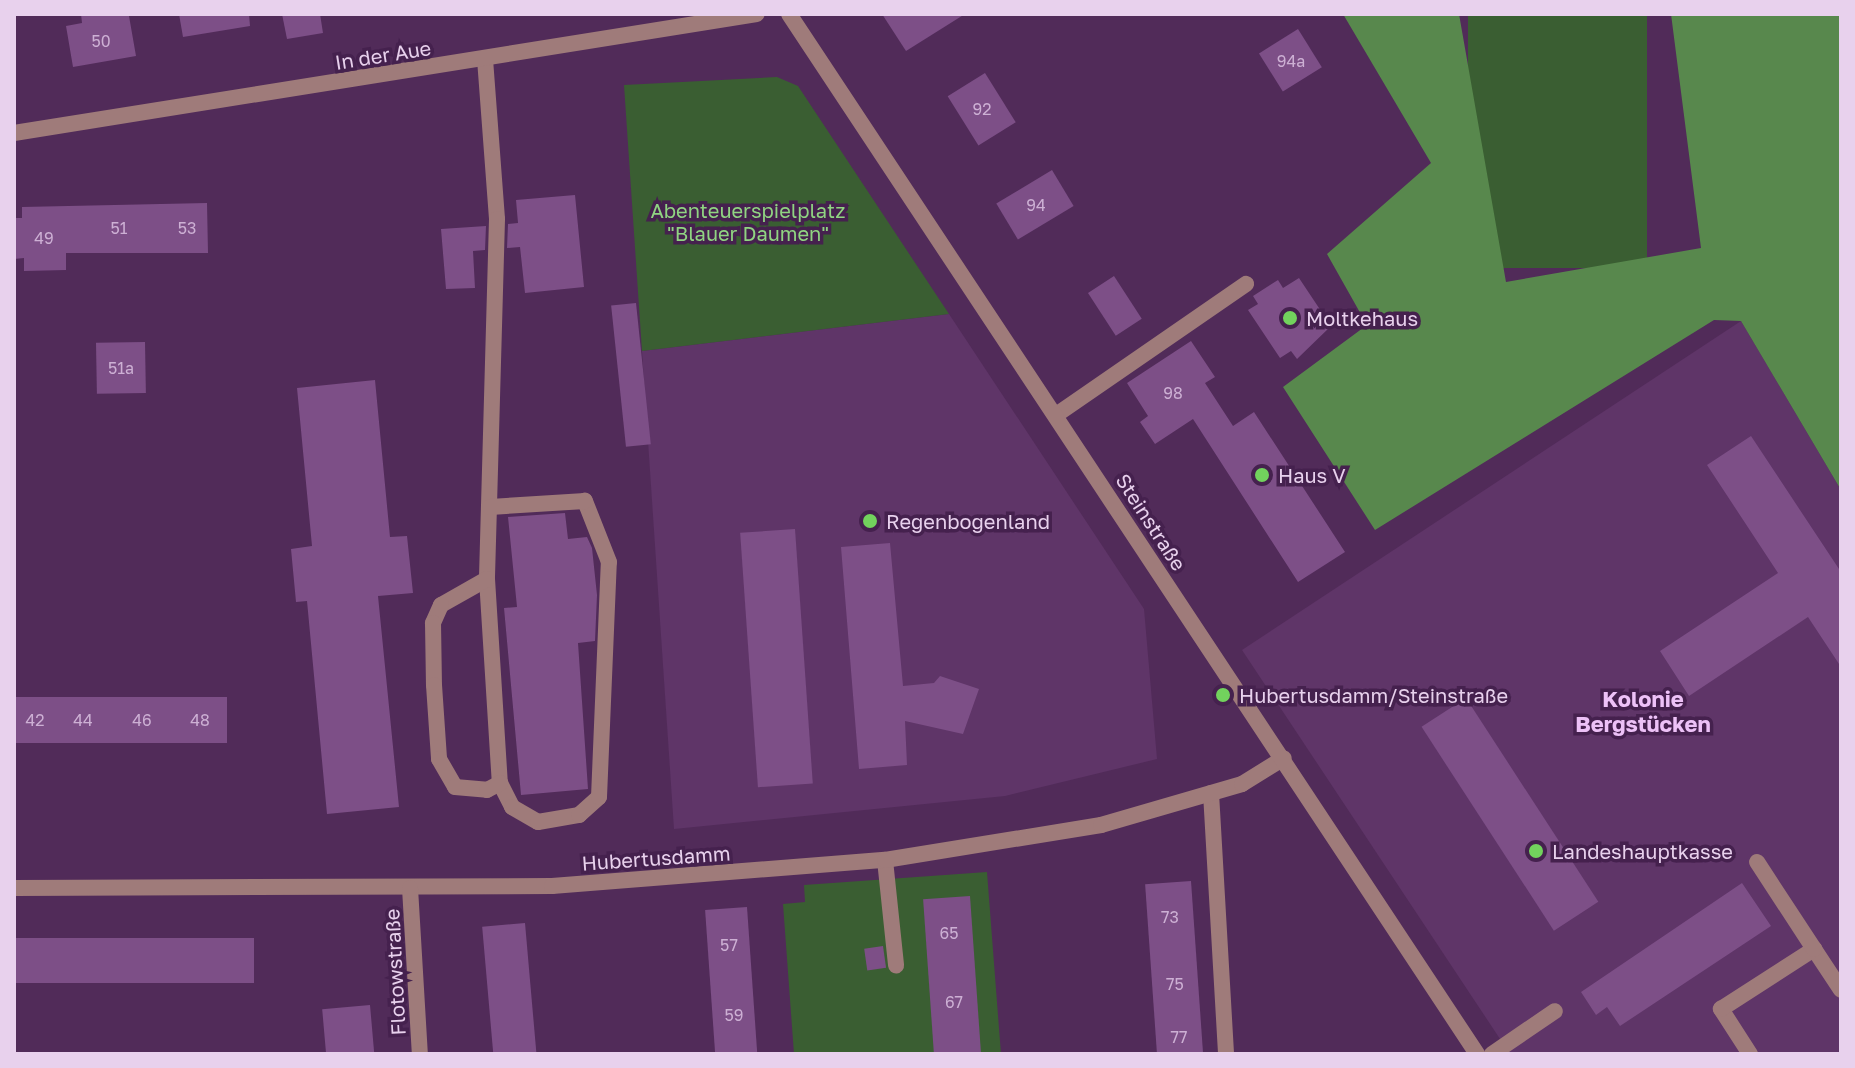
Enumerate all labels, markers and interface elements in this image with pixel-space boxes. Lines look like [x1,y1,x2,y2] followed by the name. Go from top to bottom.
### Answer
[91,31,111,51] house number: 50
[333,36,433,74] street label: In der Aue
[1277,51,1305,71] house number: 94a
[973,99,991,119] house number: 92
[1026,195,1046,215] house number: 94
[650,198,846,245] park label: Abenteuerspielplatz "Blauer Daumen"
[110,218,128,238] house number: 51
[178,218,196,238] house number: 53
[34,228,54,248] house number: 49
[1306,306,1418,330] place label: Moltkehaus
[1281,309,1299,327] marker: Moltkehaus
[108,358,134,378] house number: 51a
[1163,383,1183,403] house number: 98
[1278,463,1346,487] place label: Haus V
[1253,466,1271,484] marker: Haus V
[1111,469,1191,575] street label: Steinstraße
[886,509,1050,533] place label: Regenbogenland
[861,512,879,530] marker: Regenbogenland
[1239,683,1508,707] place label: Hubertusdamm/Steinstraße
[1575,685,1711,736] district label: Kolonie Bergstücken
[1214,686,1232,704] marker: Hubertusdamm/Steinstraße
[25,710,45,730] house number: 42
[73,710,93,730] house number: 44
[132,710,152,730] house number: 46
[190,710,210,730] house number: 48
[1552,839,1733,863] place label: Landeshauptkasse
[581,841,731,875] street label: Hubertusdamm
[1527,842,1545,860] marker: Landeshauptkasse
[1161,907,1179,927] house number: 73
[380,908,410,1036] street label: Flotowstraße
[940,923,958,943] house number: 65
[720,935,738,955] house number: 57
[1166,974,1184,994] house number: 75
[945,992,963,1012] house number: 67
[725,1005,743,1025] house number: 59
[1171,1027,1187,1047] house number: 77

